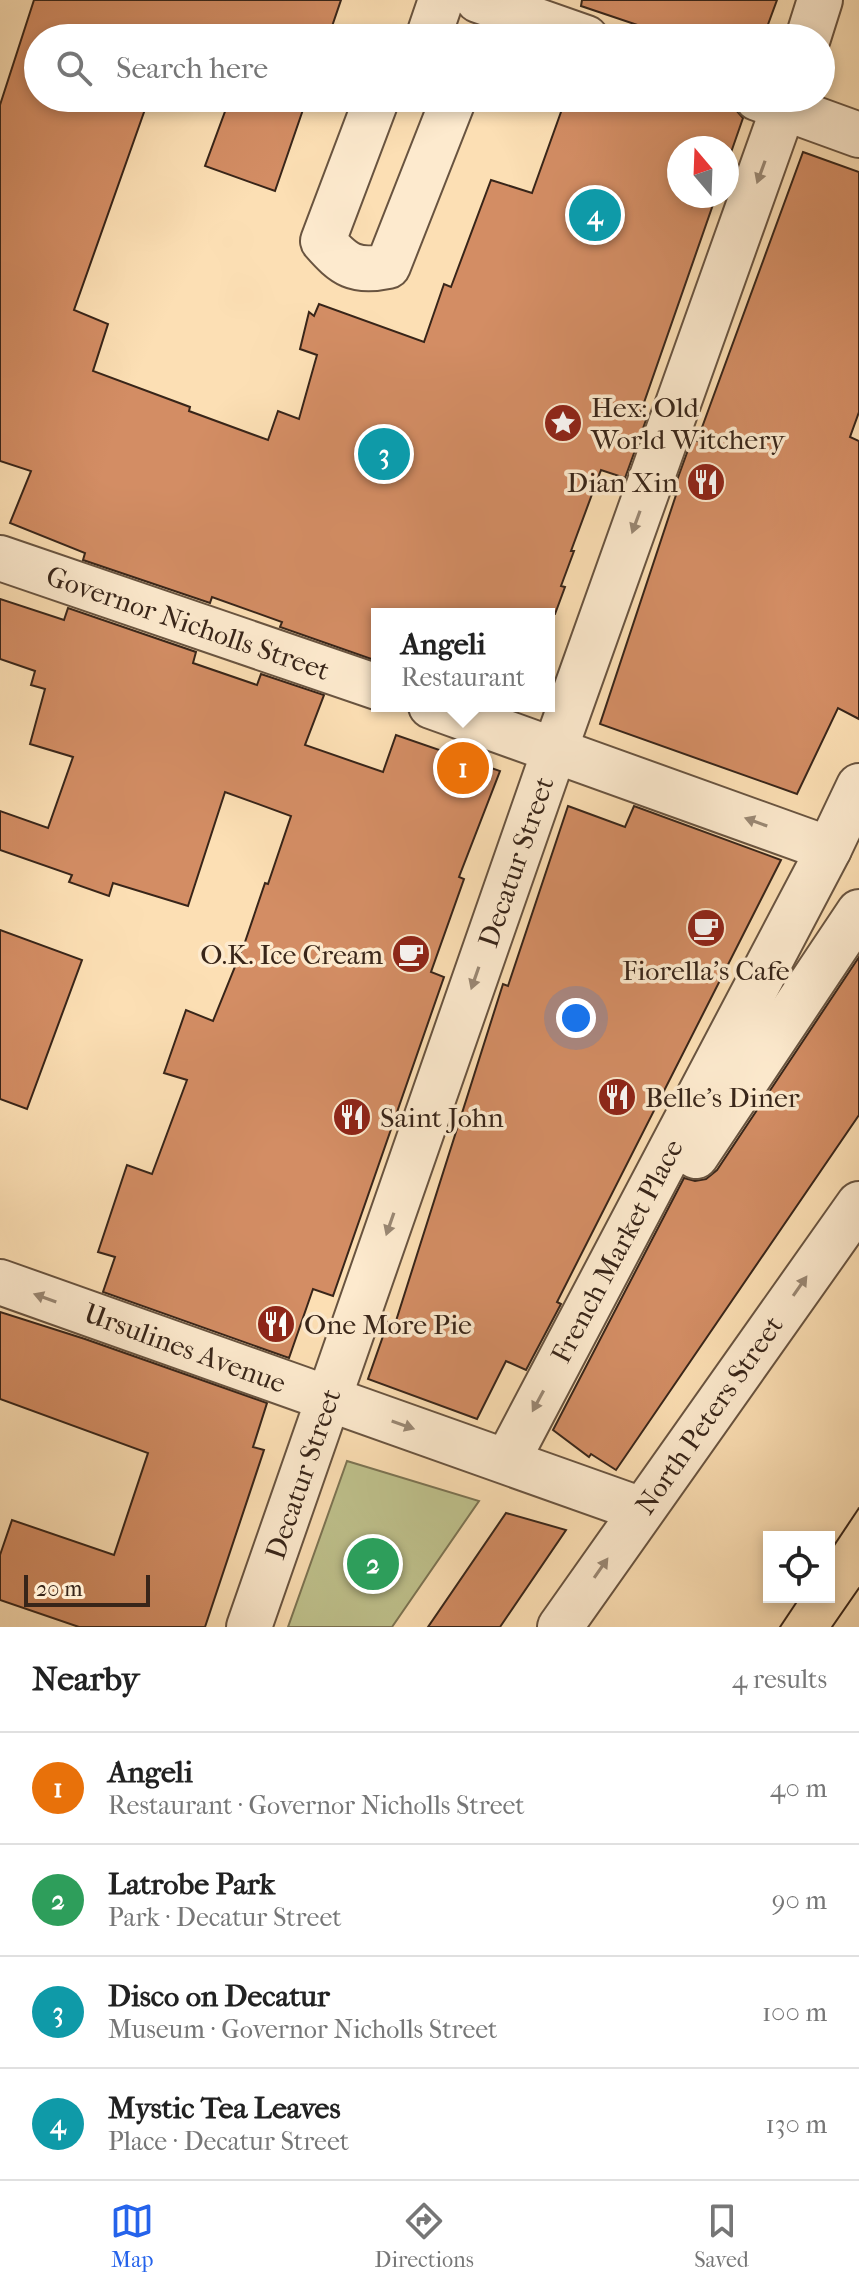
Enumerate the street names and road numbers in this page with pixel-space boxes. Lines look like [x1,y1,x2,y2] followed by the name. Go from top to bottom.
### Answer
[42,559,334,687] street label: Governor Nicholls Street
[471,772,561,952] street label: Decatur Street
[544,1133,690,1368] street label: French Market Place
[79,1296,291,1400] street label: Ursulines Avenue
[628,1309,790,1521] street label: North Peters Street
[258,1384,348,1564] street label: Decatur Street

